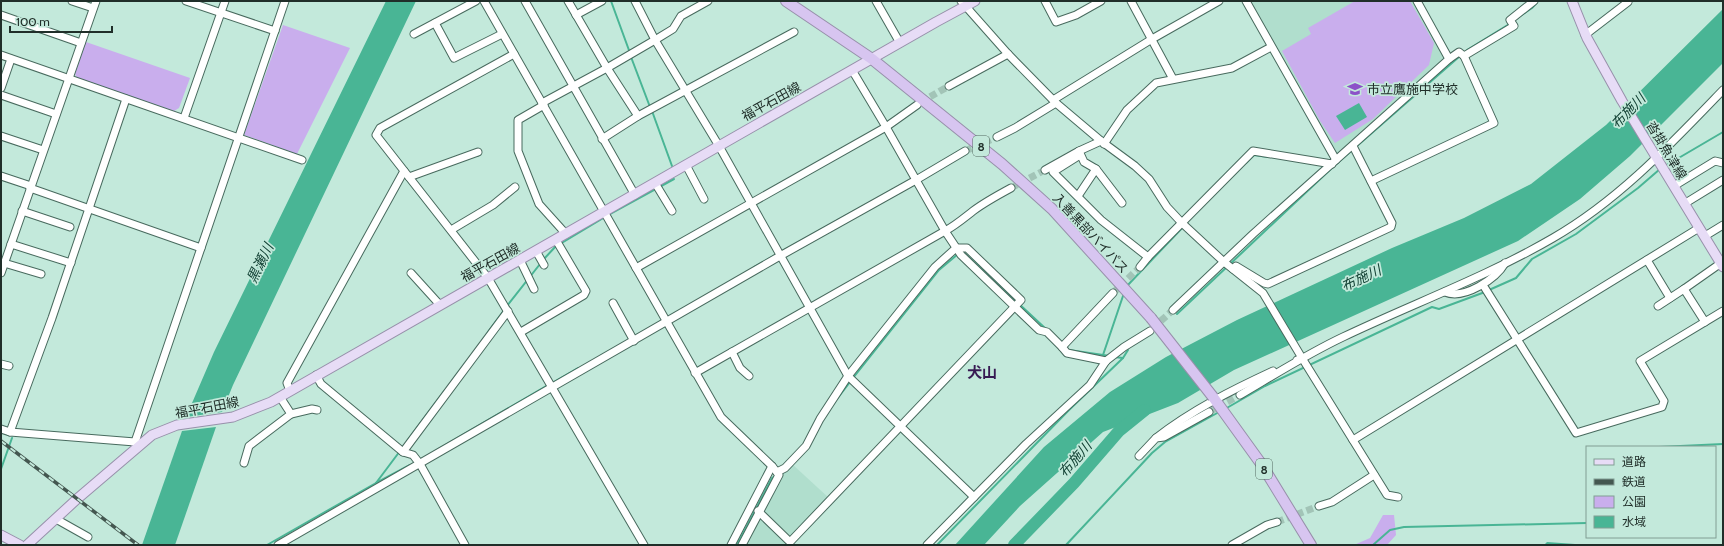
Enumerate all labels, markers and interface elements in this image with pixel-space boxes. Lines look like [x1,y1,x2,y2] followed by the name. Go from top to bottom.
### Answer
[10,8,112,34] scale bar
[16,14,50,29] text: 100 m
[739,78,803,124] street label: 福平石田線
[1346,80,1364,98] school or university icon: 市立鷹施中学校
[1367,81,1458,97] place label: 市立鷹施中学校
[1607,88,1650,132] water label: 布施川
[1643,118,1691,182] street label: 沓掛魚津線
[973,136,989,156] road number: 8
[1050,190,1132,276] street label: 入善黒部バイパス
[243,238,278,286] water label: 黒瀬川
[458,239,522,285] street label: 福平石田線
[1338,260,1386,295] water label: 布施川
[967,364,997,382] district label: 犬山
[174,393,240,421] street label: 福平石田線
[1054,436,1097,481] water label: 布施川
[1586,446,1716,538] legend
[1622,454,1646,469] text: 道路
[1256,459,1272,479] road number: 8
[1622,474,1646,489] text: 鉄道
[1622,494,1646,509] text: 公園
[1622,514,1646,529] text: 水域

